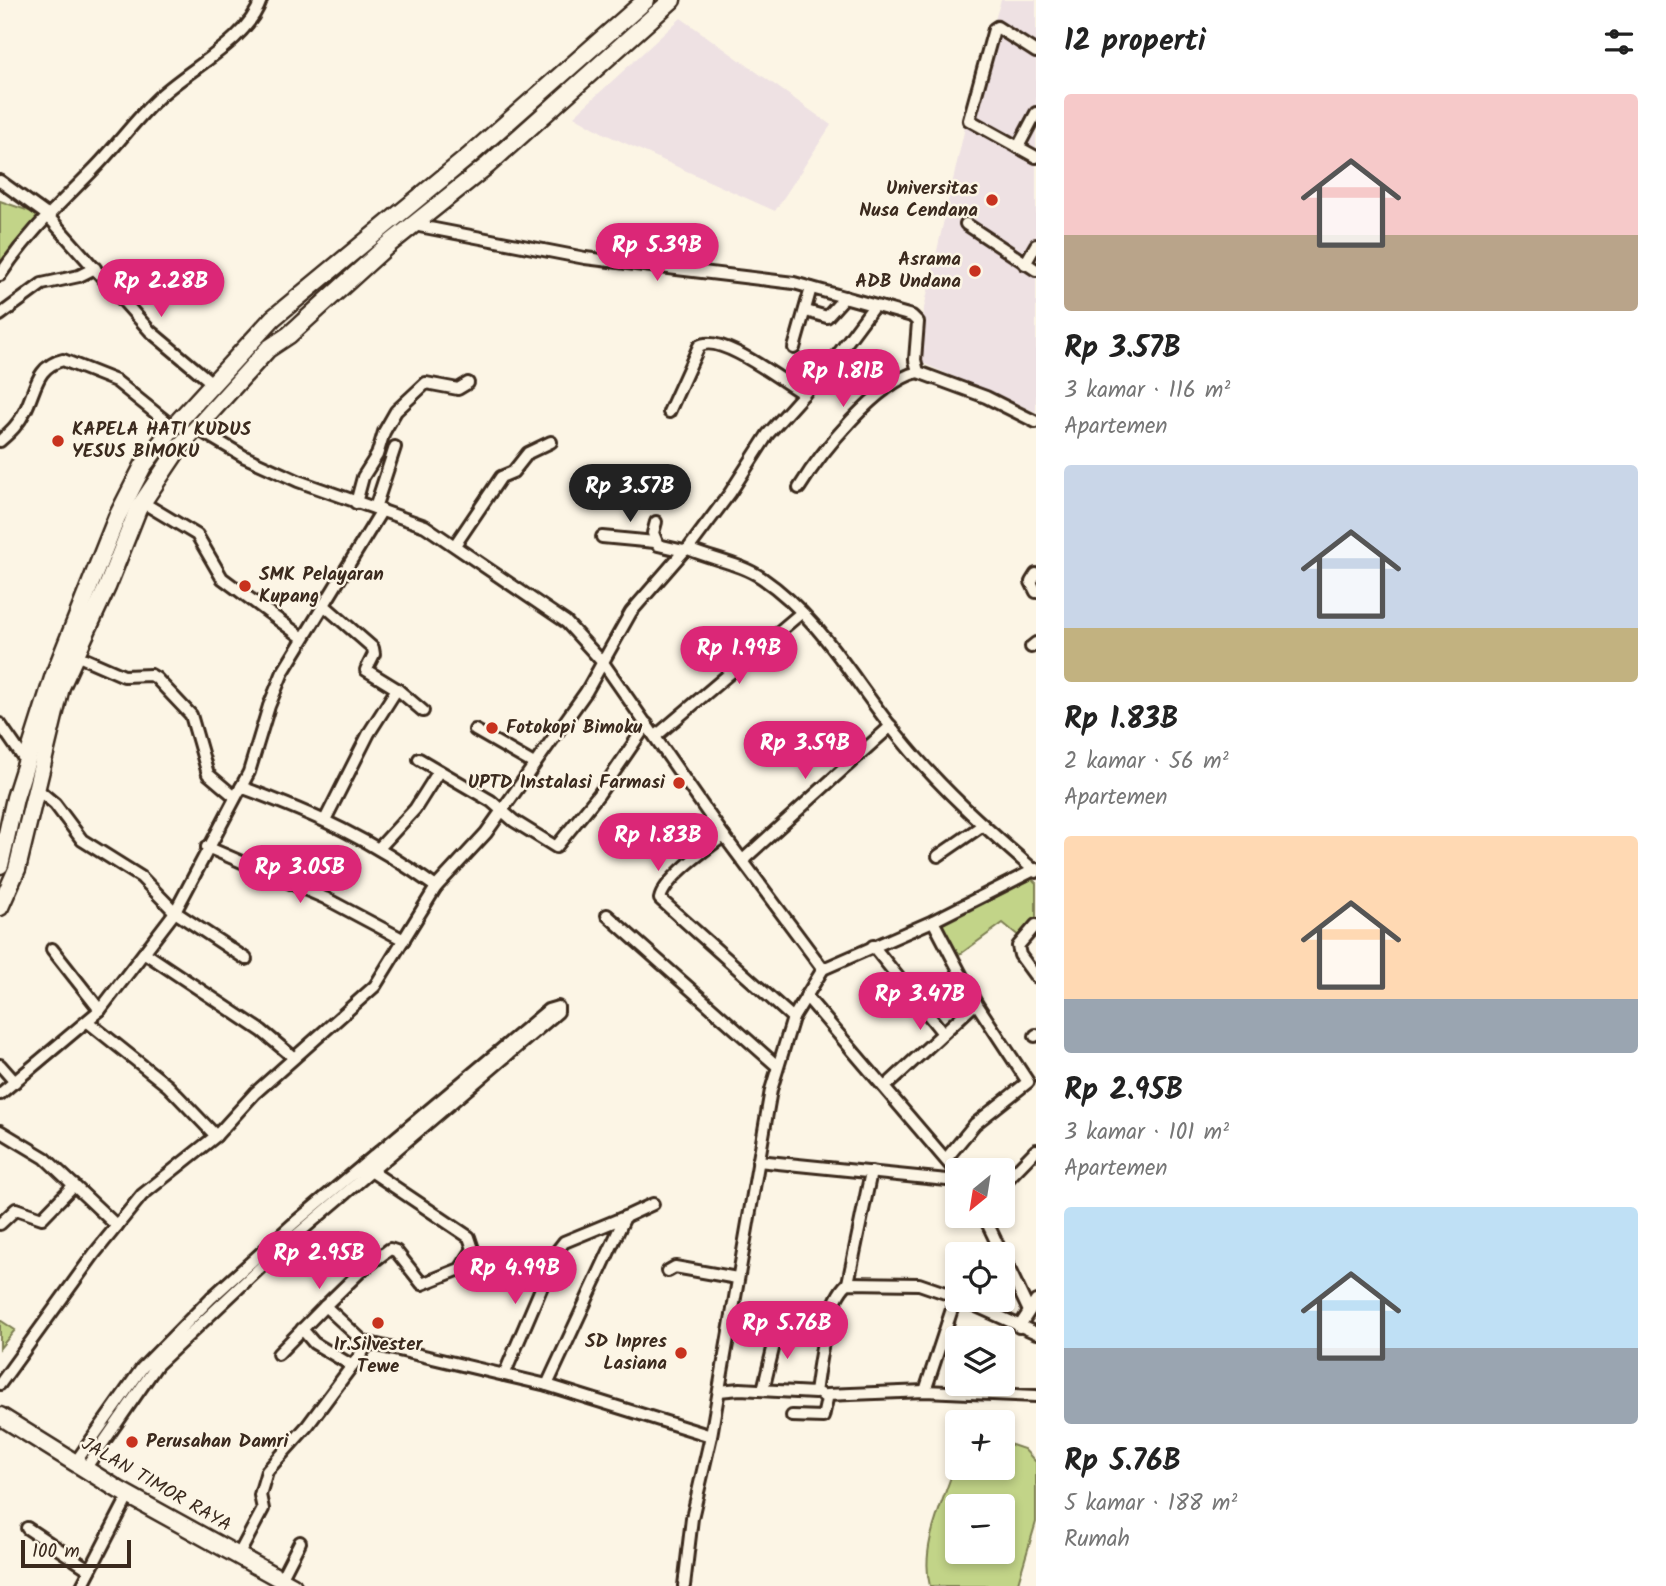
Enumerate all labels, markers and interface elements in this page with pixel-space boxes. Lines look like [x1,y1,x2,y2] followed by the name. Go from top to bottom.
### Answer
[1064,18,1206,66] text: 12 properti
[1600,23,1638,61] icon: filters
[1288,140,1414,266] icon: home
[859,174,978,226] place label: Universitas Nusa Cendana
[984,192,1000,208] marker: Universitas Nusa Cendana
[585,224,729,283] pin: Rp 5.39B
[612,228,702,264] text: Rp 5.39B
[855,245,961,297] place label: Asrama ADB Undana
[89,260,233,319] pin: Rp 2.28B
[967,263,983,279] marker: Asrama ADB Undana
[113,264,209,300] text: Rp 2.28B
[1064,325,1181,373] text: Rp 3.57B
[771,350,915,409] pin: Rp 1.81B
[802,354,884,390] text: Rp 1.81B
[1064,373,1230,409] text: 3 kamar · 116 m²
[1064,409,1168,445] text: Apartemen
[72,415,252,467] place label: KAPELA HATI KUDUS YESUS BIMOKU
[50,433,66,449] marker: KAPELA HATI KUDUS YESUS BIMOKU
[558,464,702,524] pin: Rp 3.57B
[585,469,675,505] text: Rp 3.57B
[1288,511,1414,637] icon: home
[259,560,384,612] place label: SMK Pelayaran Kupang
[237,578,253,594] marker: SMK Pelayaran Kupang
[667,626,811,686] pin: Rp 1.99B
[696,631,782,667] text: Rp 1.99B
[1064,696,1179,744] text: Rp 1.83B
[506,713,643,743] place label: Fotokopi Bimoku
[484,720,500,736] marker: Fotokopi Bimoku
[733,722,877,781] pin: Rp 3.59B
[760,726,850,762] text: Rp 3.59B
[1064,744,1229,780] text: 2 kamar · 56 m²
[468,768,666,798] place label: UPTD Instalasi Farmasi
[671,775,687,791] marker: UPTD Instalasi Farmasi
[1064,780,1168,816] text: Apartemen
[586,814,730,873] pin: Rp 1.83B
[614,818,702,854] text: Rp 1.83B
[228,846,372,905] pin: Rp 3.05B
[255,850,345,886] text: Rp 3.05B
[1288,882,1414,1008] icon: home
[848,972,992,1032] pin: Rp 3.47B
[875,977,965,1013] text: Rp 3.47B
[1064,1067,1183,1115] text: Rp 2.95B
[1064,1115,1229,1151] text: 3 kamar · 101 m²
[1064,1151,1168,1187] text: Apartemen
[945,1158,1015,1228] north arrow
[945,1158,1015,1564] map controls
[247,1232,391,1291] pin: Rp 2.95B
[273,1236,365,1272] text: Rp 2.95B
[945,1242,1015,1312] button: locate
[443,1246,587,1306] pin: Rp 4.99B
[470,1251,560,1287] text: Rp 4.99B
[1288,1253,1414,1379] icon: home
[715,1302,859,1361] pin: Rp 5.76B
[742,1306,832,1342] text: Rp 5.76B
[370,1315,386,1331] marker: Ir.Silvester Tewe
[945,1326,1015,1396] button: layers
[585,1327,667,1379] place label: SD Inpres Lasiana
[334,1330,423,1382] place label: Ir.Silvester Tewe
[673,1345,689,1361] marker: SD Inpres Lasiana
[945,1410,1015,1480] button: +
[146,1427,289,1457] place label: Perusahan Damri
[75,1430,237,1540] street label: JALAN TIMOR RAYA
[124,1434,140,1450] marker: Perusahan Damri
[1064,1438,1181,1486] text: Rp 5.76B
[1064,1486,1237,1522] text: 5 kamar · 188 m²
[945,1494,1015,1564] button: −
[1064,1522,1130,1558] text: Rumah
[21,1537,131,1569] scale bar
[32,1537,80,1567] text: 100 m

